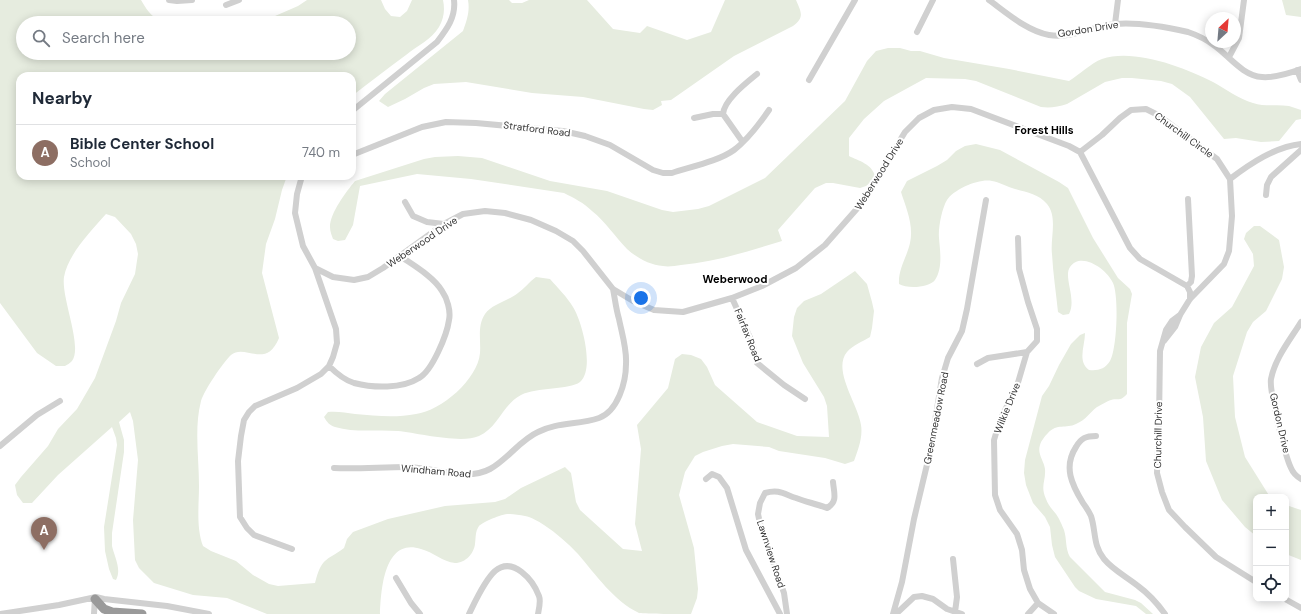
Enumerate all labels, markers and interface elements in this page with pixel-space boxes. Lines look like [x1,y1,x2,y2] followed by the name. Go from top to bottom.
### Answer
[1205,12,1241,48] north arrow
[16,16,356,60] search box
[1057,18,1120,40] street label: Gordon Drive
[30,27,52,49] icon: search
[62,28,145,48] text: Search here
[32,87,92,109] text: Nearby
[1152,109,1216,161] street label: Churchill Circle
[503,118,571,140] street label: Stratford Road
[1014,123,1074,137] district label: Forest Hills
[70,134,214,154] text: Bible Center School
[852,135,907,212] street label: Weberwood Drive
[40,144,50,161] text: A
[302,144,340,161] text: 740 m
[70,154,111,171] text: School
[384,213,460,270] street label: Weberwood Drive
[702,272,768,286] district label: Weberwood
[631,288,651,308] your location
[731,307,765,363] street label: Fairfax Road
[921,371,951,465] street label: Greenmeadow Road
[991,380,1023,435] street label: Wilkie Drive
[1267,392,1293,455] street label: Gordon Drive
[1151,401,1165,469] street label: Churchill Drive
[400,461,472,481] street label: Windham Road
[1253,494,1289,602] map controls
[1253,494,1289,530] button: +
[31,517,57,550] pin: A
[754,518,788,590] street label: Lawnview Road
[1253,530,1289,566] button: −
[1253,566,1289,602] button: locate

